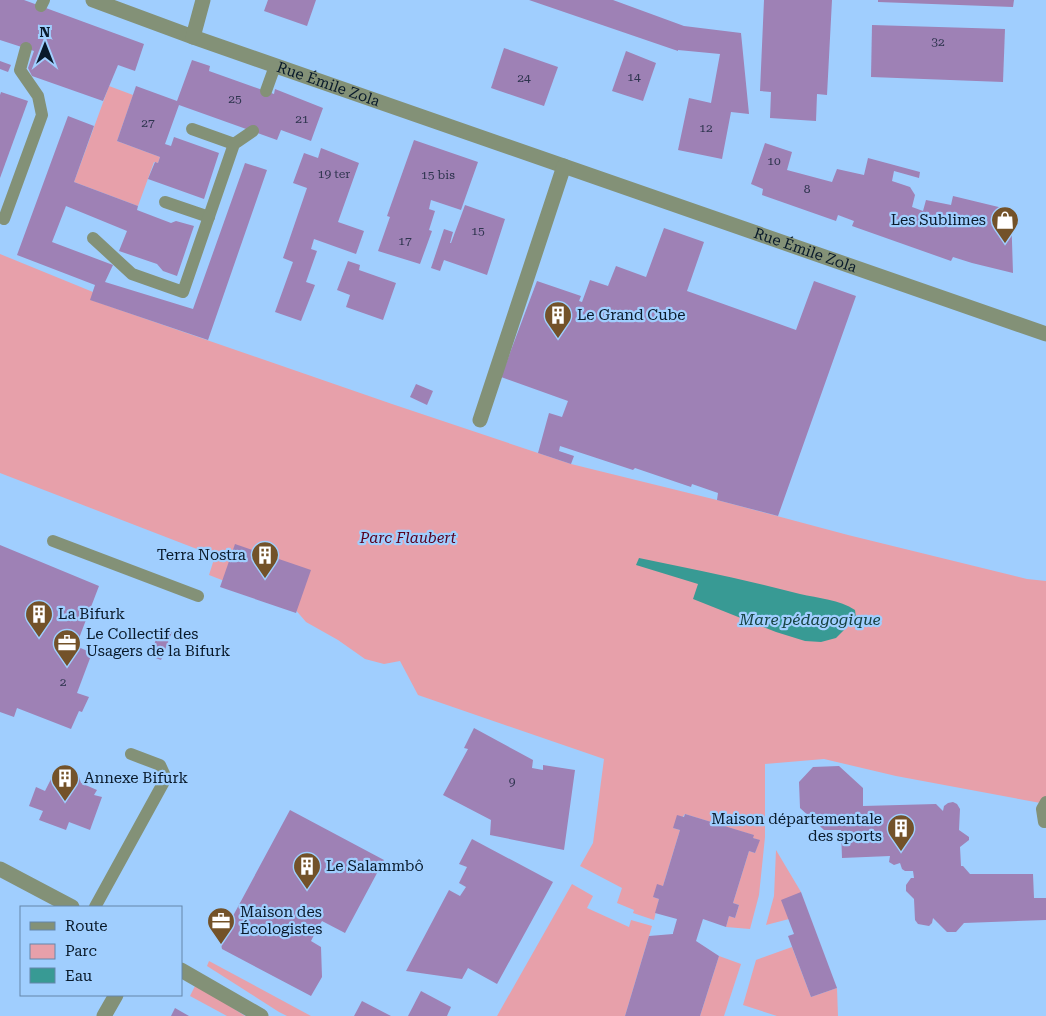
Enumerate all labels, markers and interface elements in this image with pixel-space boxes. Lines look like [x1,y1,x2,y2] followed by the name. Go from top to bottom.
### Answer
[20,20,70,70] north arrow
[40,24,51,40] text: N
[931,35,945,49] house number: 32
[275,58,382,110] street label: Rue Émile Zola
[627,70,641,84] house number: 14
[517,71,531,85] house number: 24
[228,92,242,106] house number: 25
[295,112,309,126] house number: 21
[141,116,155,130] house number: 27
[699,121,713,135] house number: 12
[767,154,781,168] house number: 10
[318,167,350,181] house number: 19 ter
[421,168,455,182] house number: 15 bis
[804,182,811,196] house number: 8
[990,205,1020,244] shop icon: Les Sublimes
[891,211,986,229] place label: Les Sublimes
[471,224,485,238] house number: 15
[751,224,859,276] street label: Rue Émile Zola
[398,234,412,248] house number: 17
[543,300,573,339] building icon: Le Grand Cube
[577,306,685,324] place label: Le Grand Cube
[359,529,457,547] park label: Parc Flaubert
[250,540,280,579] building icon: Terra Nostra
[157,546,246,564] place label: Terra Nostra
[24,599,54,638] building icon: La Bifurk
[58,605,126,623] place label: La Bifurk
[738,610,881,629] water label: Mare pédagogique
[86,625,231,660] place label: Le Collectif des Usagers de la Bifurk
[52,628,82,667] office icon: Le Collectif des Usagers de la Bifurk
[60,675,67,689] house number: 2
[50,763,80,802] building icon: Annexe Bifurk
[84,769,189,787] place label: Annexe Bifurk
[509,775,516,789] house number: 9
[711,810,882,845] place label: Maison départementale des sports
[886,813,916,852] building icon: Maison départementale des sports
[292,851,322,890] building icon: Le Salammbô
[326,857,424,875] place label: Le Salammbô
[240,903,322,938] place label: Maison des Écologistes
[20,906,182,996] legend
[206,906,236,945] office icon: Maison des Écologistes
[65,917,107,935] text: Route
[65,942,97,960] text: Parc
[65,967,93,985] text: Eau

